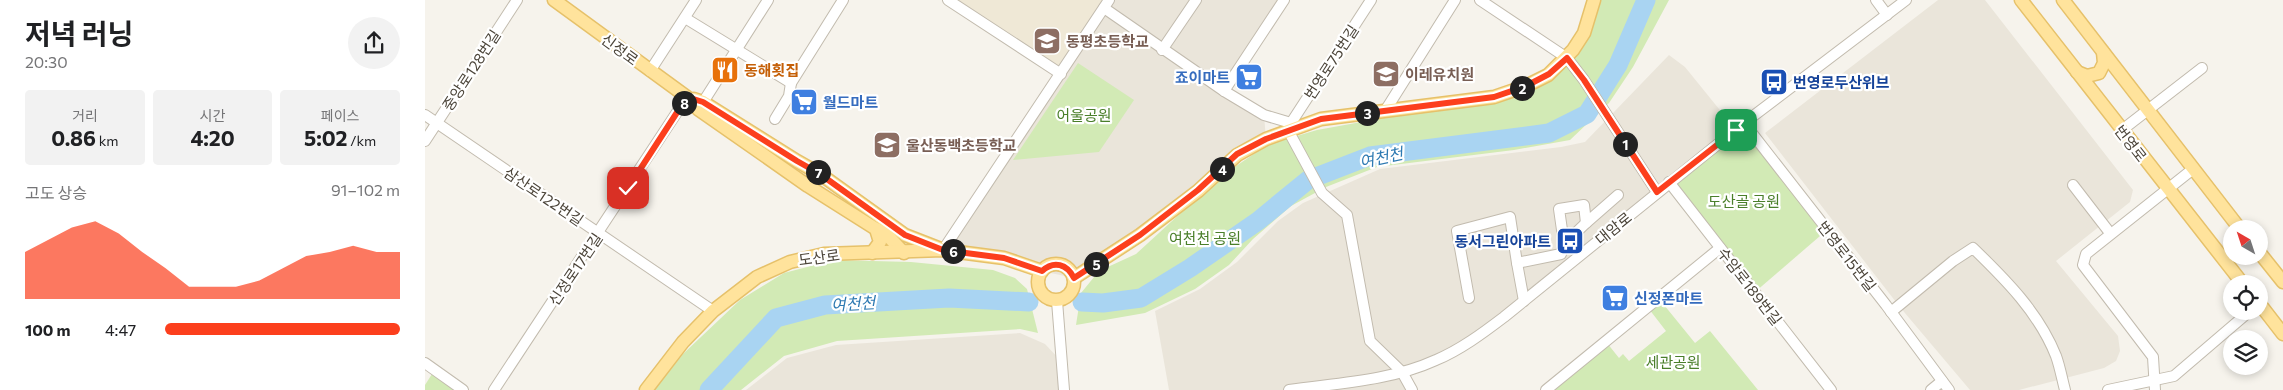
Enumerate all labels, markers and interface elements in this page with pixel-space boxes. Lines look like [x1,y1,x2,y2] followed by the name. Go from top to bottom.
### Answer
[25,16,133,50] text: 저녁 러닝
[348,17,400,69] button: share
[1300,21,1362,103] street label: 번영로75번길
[438,26,504,114] street label: 중앙로128번길
[1032,26,1062,56] school or university icon: 동평초등학교
[598,30,642,68] street label: 신정로
[1066,32,1149,50] place label: 동평초등학교
[25,52,68,71] text: 20:30
[710,55,740,85] restaurant icon: 동해횟집
[1371,59,1401,89] school or university icon: 이레유치원
[744,61,799,79] place label: 동해횟집
[1234,62,1264,92] supermarket icon: 죠이마트
[1405,65,1474,83] place label: 이레유치원
[1759,67,1789,97] bus stop icon: 번영로두산위브
[1175,68,1230,86] place label: 죠이마트
[1793,73,1890,91] place label: 번영로두산위브
[1509,76,1535,100] pin: 2
[1519,80,1526,97] text: 2
[789,87,819,117] supermarket icon: 월드마트
[671,90,697,116] pin: 8
[823,93,878,111] place label: 월드마트
[680,95,689,112] text: 8
[1355,100,1379,126] pin: 3
[1363,105,1372,122] text: 3
[1056,106,1112,124] park label: 어울공원
[72,107,98,124] text: 거리
[200,107,225,124] text: 시간
[321,107,359,124] text: 페이스
[1715,109,1757,151] pin
[1722,116,1750,144] icon: arrive
[2111,121,2151,165] street label: 번영로
[51,125,96,150] text: 0.86
[190,125,235,150] text: 4:20
[304,125,348,150] text: 5:02
[872,130,902,160] school or university icon: 울산동백초등학교
[96,132,119,149] text: km
[348,132,376,149] text: /km
[1613,132,1637,156] pin: 1
[906,136,1017,154] place label: 울산동백초등학교
[1622,136,1629,153] text: 1
[1357,143,1407,171] water label: 여천천
[1209,156,1235,182] pin: 4
[805,160,831,184] pin: 7
[1218,161,1227,178] text: 4
[501,163,587,229] street label: 삼산로122번길
[815,164,822,181] text: 7
[607,167,649,209] pin
[614,174,642,202] icon: check
[331,180,400,199] text: 91–102 m
[25,183,87,202] text: 고도 상승
[1708,192,1780,210] park label: 도산골 공원
[1591,208,1635,248] street label: 대암로
[1814,217,1880,295] street label: 번영로15번길
[2223,220,2267,265] north arrow
[2223,220,2268,375] map controls
[1555,226,1585,256] bus stop icon: 동서그린아파트
[544,229,606,309] street label: 신정로17번길
[1169,229,1241,247] park label: 여천천 공원
[1454,232,1551,250] place label: 동서그린아파트
[941,238,965,264] pin: 6
[949,243,958,260] text: 6
[1714,244,1786,328] street label: 수암로189번길
[797,245,841,269] street label: 도산로
[1083,252,1109,276] pin: 5
[1092,256,1101,273] text: 5
[2223,275,2268,320] button: locate
[1600,283,1630,313] supermarket icon: 신정폰마트
[1634,289,1703,307] place label: 신정폰마트
[830,292,878,314] water label: 여천천
[25,320,71,339] text: 100 m
[105,320,136,339] text: 4:47
[2223,330,2268,375] button: layers
[1645,353,1701,371] park label: 세관공원

